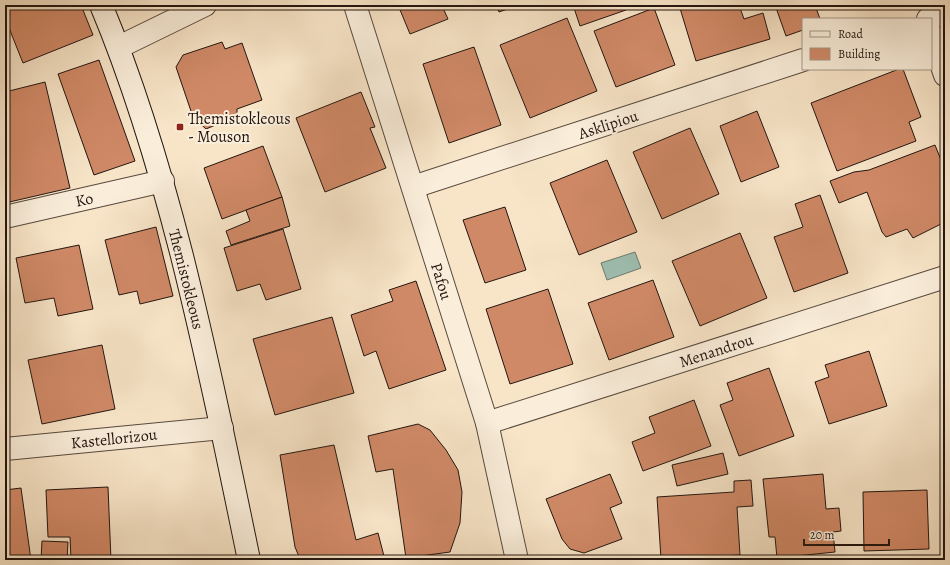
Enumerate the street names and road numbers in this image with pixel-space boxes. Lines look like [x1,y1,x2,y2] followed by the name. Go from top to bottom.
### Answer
[575,105,641,145] street label: Asklipiou
[73,187,95,213] street label: Ko
[163,227,209,332] street label: Themistokleous
[425,260,457,303] street label: Pafou
[676,329,756,373] street label: Menandrou
[70,423,159,454] street label: Kastellorizou

